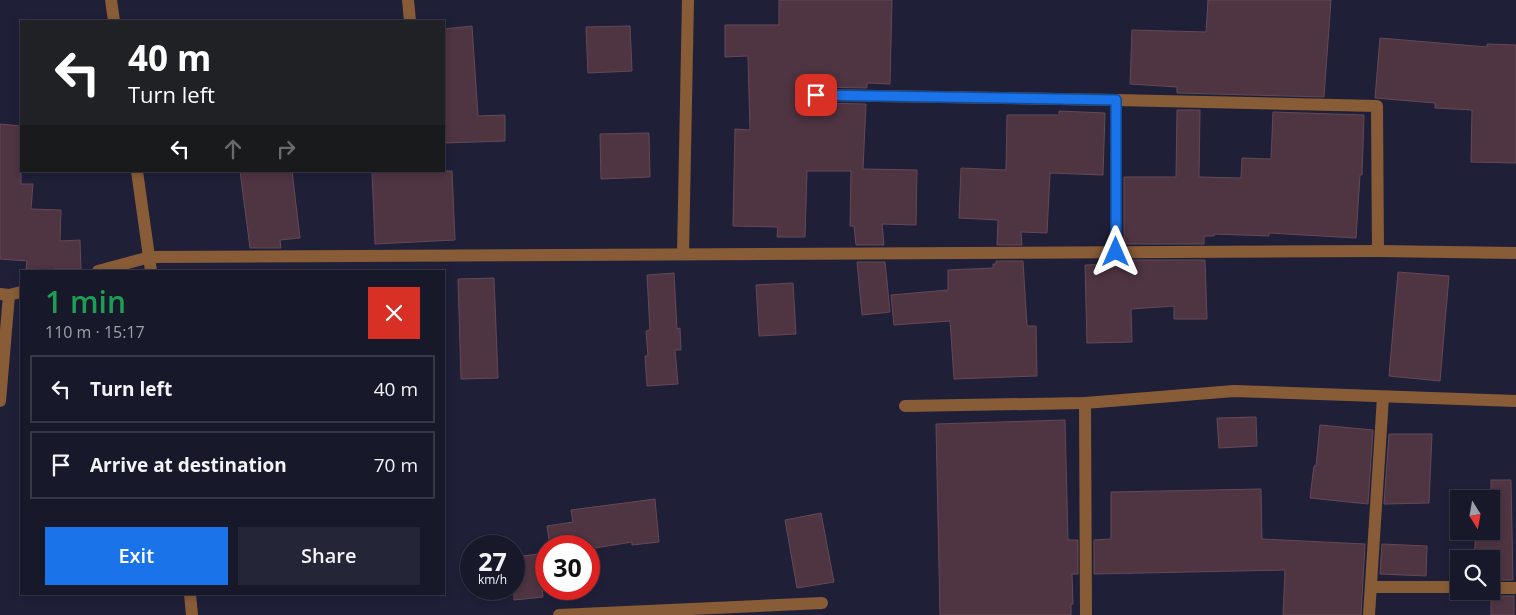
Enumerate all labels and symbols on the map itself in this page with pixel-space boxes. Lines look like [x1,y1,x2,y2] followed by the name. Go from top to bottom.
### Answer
[795,74,837,116] pin
[1089,225,1141,277] position arrow
[1450,490,1500,540] north arrow
[535,535,600,600] speed limit sign: 30

